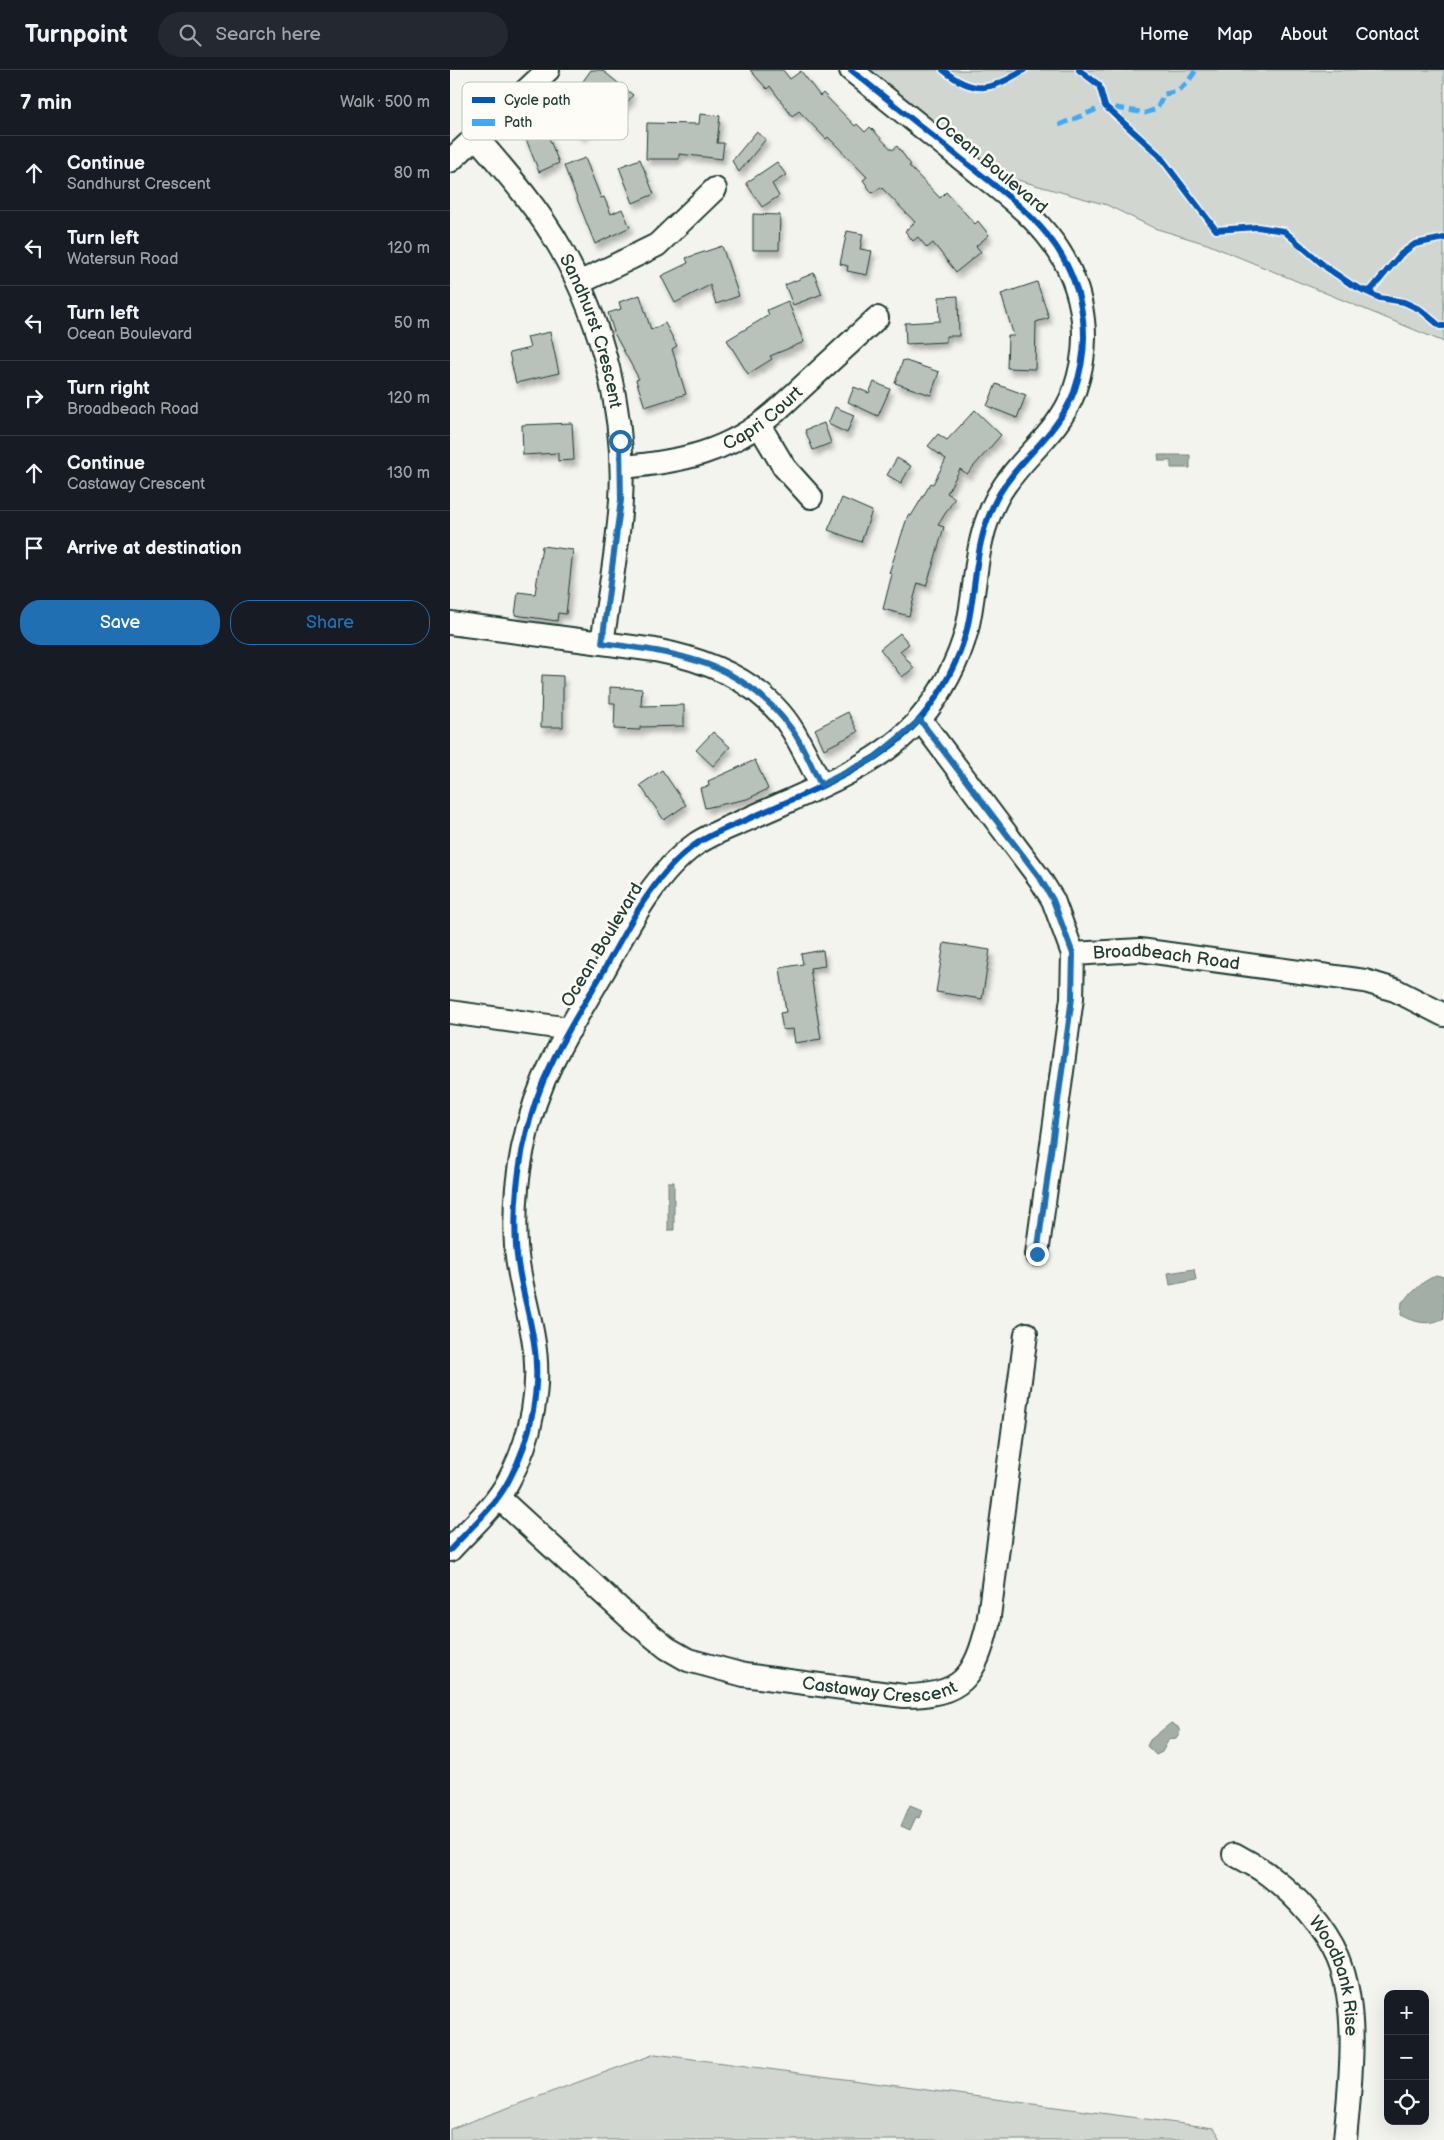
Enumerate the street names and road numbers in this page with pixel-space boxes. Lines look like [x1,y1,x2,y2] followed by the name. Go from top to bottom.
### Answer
[930,112,1052,218] street label: Ocean Boulevard
[555,250,627,410] street label: Sandhurst Crescent
[719,381,807,454] street label: Capri Court
[557,879,647,1011] street label: Ocean Boulevard
[1092,939,1241,974] street label: Broadbeach Road
[801,1672,961,1707] street label: Castaway Crescent
[1305,1912,1362,2037] street label: Woodbank Rise

